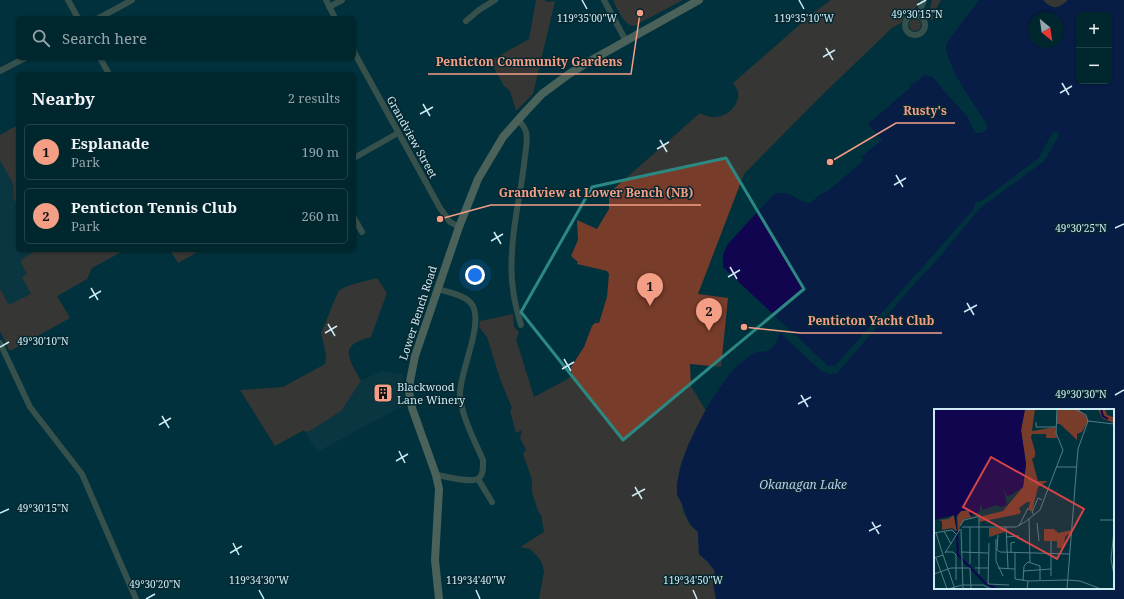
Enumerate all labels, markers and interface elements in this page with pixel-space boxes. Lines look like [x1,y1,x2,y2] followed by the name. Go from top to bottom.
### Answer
[891,7,943,21] text: 49°30'15"N
[557,11,617,25] text: 119°35'00"W
[774,11,834,25] text: 119°35'10"W
[1028,12,1064,48] north arrow
[1076,12,1112,84] map controls
[1076,12,1112,48] button: +
[16,16,356,60] search box
[30,27,52,49] icon: search
[62,28,147,48] text: Search here
[1076,48,1112,84] button: −
[428,50,631,74] callout: Penticton Community Gardens
[436,53,623,70] text: Penticton Community Gardens
[32,87,95,110] text: Nearby
[288,89,340,107] text: 2 results
[384,93,441,181] street label: Grandview Street
[896,99,955,123] callout: Rusty's
[903,102,947,119] text: Rusty's
[71,133,149,153] text: Esplanade
[42,143,50,161] text: 1
[302,143,339,161] text: 190 m
[71,153,100,171] text: Park
[491,181,701,205] callout: Grandview at Lower Bench (NB)
[499,184,693,201] text: Grandview at Lower Bench (NB)
[71,197,237,217] text: Penticton Tennis Club
[42,207,50,225] text: 2
[302,207,339,225] text: 260 m
[71,217,100,235] text: Park
[1055,221,1107,235] text: 49°30'25"N
[395,263,440,362] street label: Lower Bench Road
[465,265,485,285] your location
[637,273,663,306] pin: 1
[696,298,722,331] pin: 2
[800,309,942,333] callout: Penticton Yacht Club
[808,312,934,329] text: Penticton Yacht Club
[17,334,69,348] text: 49°30'10"N
[397,379,466,407] place label: Blackwood Lane Winery
[372,382,394,404] building icon: Blackwood Lane Winery
[1055,387,1107,401] text: 49°30'30"N
[934,409,1114,589] inset map
[759,476,847,493] water label: Okanagan Lake
[17,501,69,515] text: 49°30'15"N
[229,573,289,587] text: 119°34'30"W
[446,573,506,587] text: 119°34'40"W
[663,573,723,587] text: 119°34'50"W
[129,577,181,591] text: 49°30'20"N

